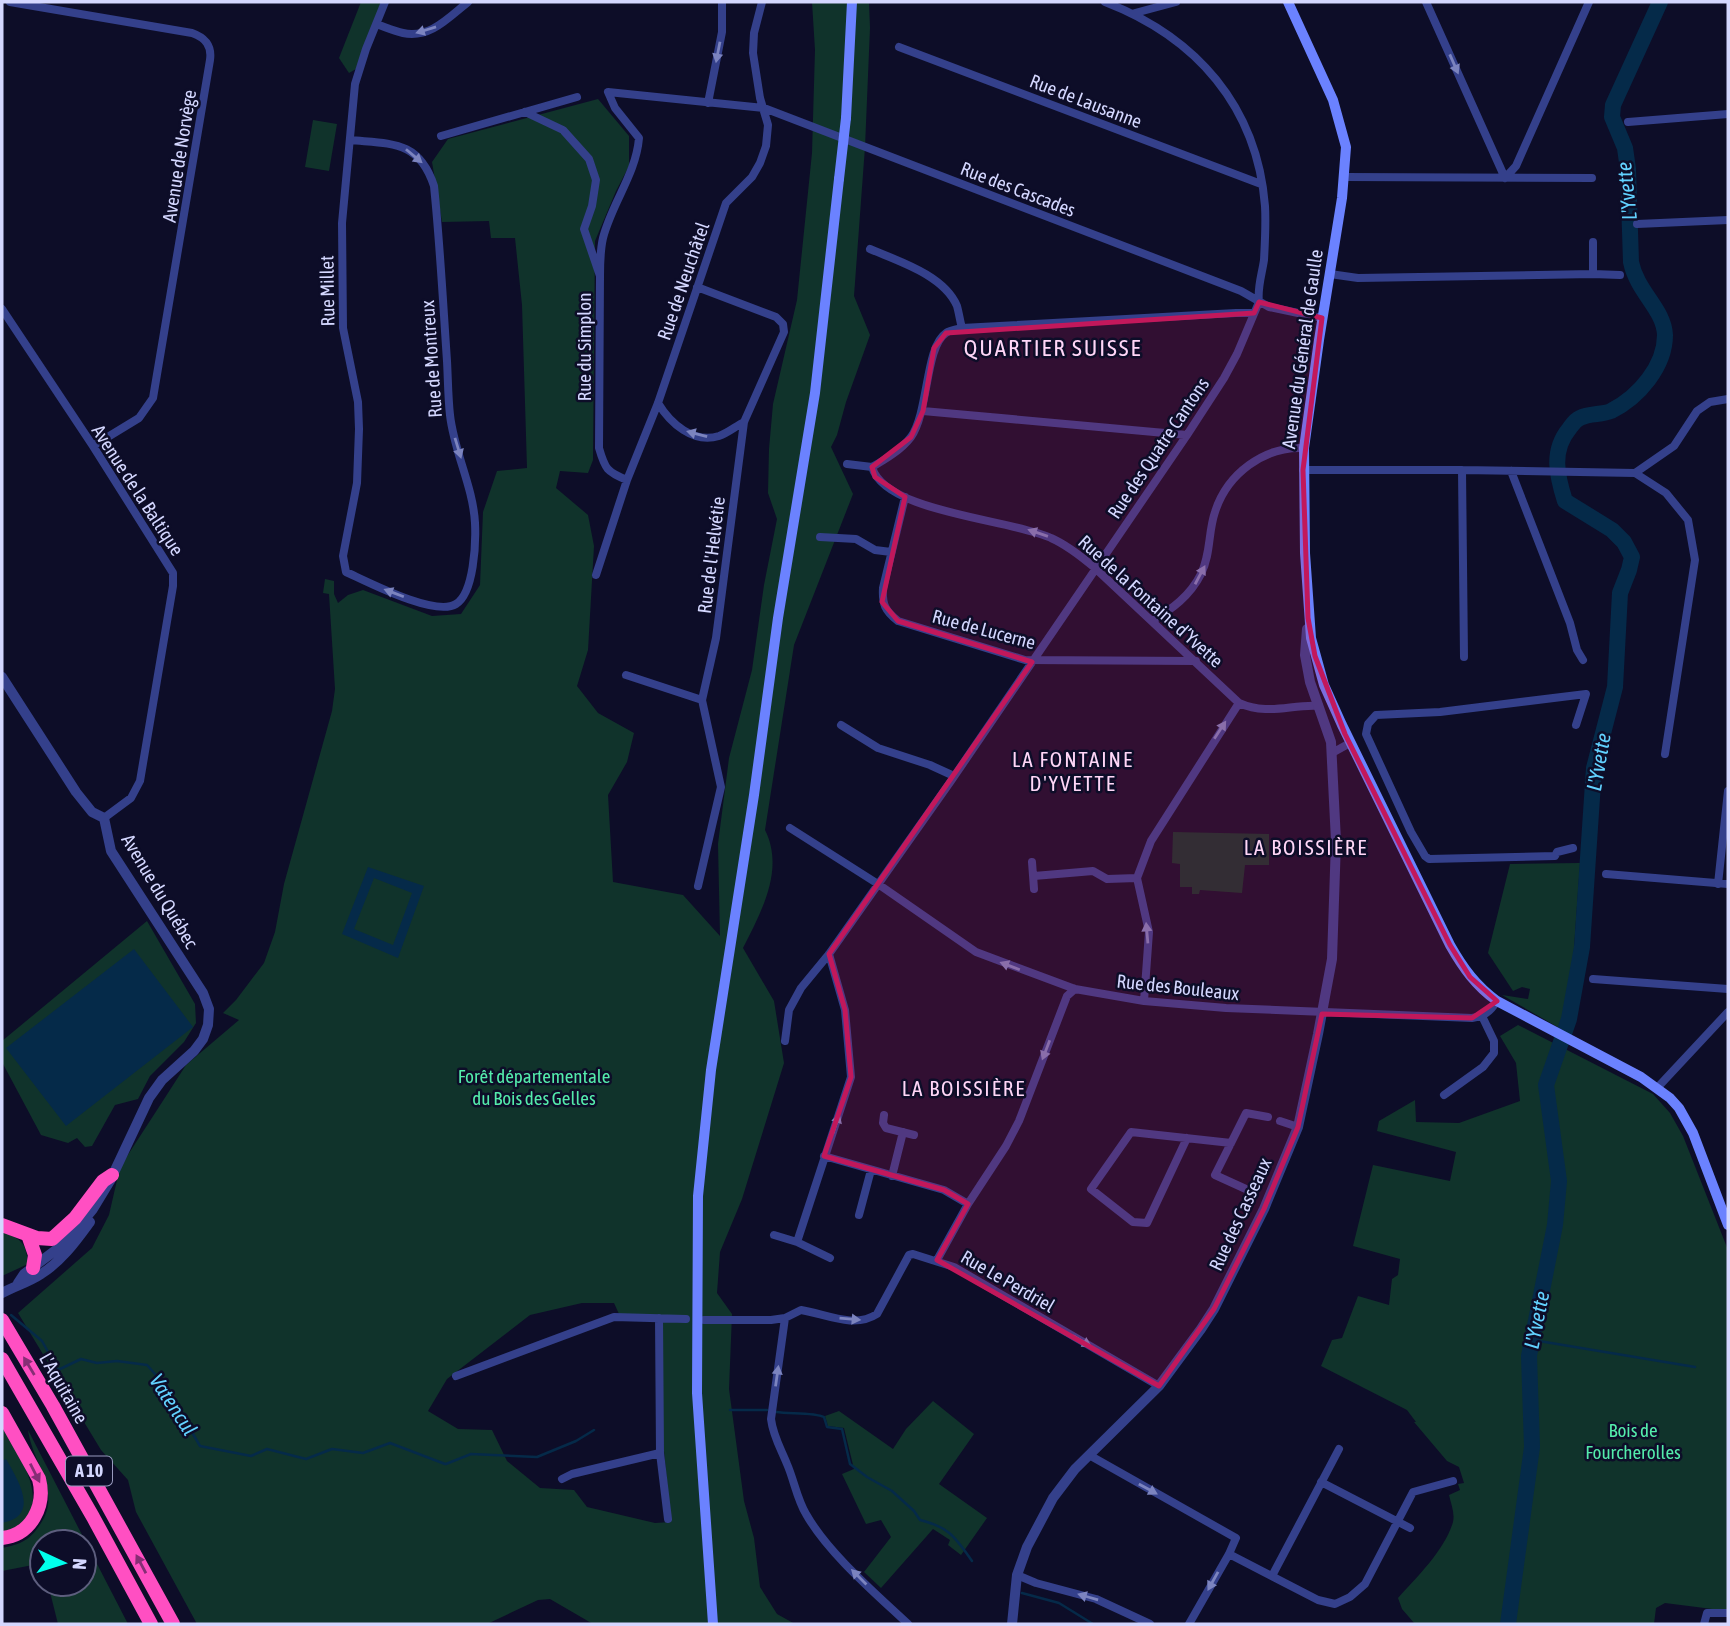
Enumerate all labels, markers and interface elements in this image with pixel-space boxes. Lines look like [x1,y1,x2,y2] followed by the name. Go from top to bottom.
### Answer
[415,26,436,36] one-way arrow
[712,42,723,64] one-way arrow
[1448,54,1460,74] one-way arrow
[1027,70,1145,132] street label: Rue de Lausanne
[158,88,200,224] street label: Avenue de Norvège
[405,148,423,163] one-way arrow
[958,157,1079,221] street label: Rue des Cascades
[1611,161,1641,222] water label: L'Yvette
[653,219,713,343] street label: Rue de Neuchâtel
[1277,248,1327,450] street label: Avenue du Général de Gaulle
[315,255,339,327] street label: Rue Millet
[573,293,595,401] street label: Rue du Simplon
[416,299,446,418] street label: Rue de Montreux
[964,335,1142,361] district label: QUARTIER SUISSE
[1103,373,1213,523] street label: Rue des Quatre Cantons
[88,421,188,559] street label: Avenue de la Baltique
[686,429,707,439] one-way arrow
[454,438,464,459] one-way arrow
[693,495,729,615] street label: Rue de l'Helvétie
[1027,527,1048,538] one-way arrow
[1074,530,1228,672] street label: Rue de la Fontaine d’Yvette
[1194,565,1206,585] one-way arrow
[384,587,405,598] one-way arrow
[930,605,1038,653] street label: Rue de Lucerne
[1214,720,1227,739] one-way arrow
[1581,731,1615,793] water label: L'Yvette
[1012,747,1134,795] district label: LA FONTAINE D'YVETTE
[117,830,203,953] street label: Avenue du Québec
[1244,835,1368,859] district label: LA BOISSIÈRE
[1141,922,1152,944] one-way arrow
[1000,960,1021,971] one-way arrow
[1116,970,1241,1004] street label: Rue des Bouleaux
[1041,1039,1052,1060] one-way arrow
[458,1065,610,1109] park label: Forêt départementale du Bois des Gelles
[902,1076,1026,1100] district label: LA BOISSIÈRE
[831,1113,842,1134] one-way arrow
[1204,1154,1276,1274] street label: Rue des Casseaux
[957,1245,1059,1317] street label: Rue Le Perdriel
[1519,1289,1553,1351] water label: L'Yvette
[839,1314,861,1325] one-way arrow
[1072,1335,1091,1348] one-way arrow
[35,1349,93,1427] street label: L'Aquitaine
[23,1356,35,1376] one-way arrow
[772,1365,783,1387] one-way arrow
[145,1369,203,1440] water label: Vatencul
[1585,1419,1681,1463] park label: Bois de Fourcherolles
[66,1456,112,1486] road number: A 10
[29,1463,40,1483] one-way arrow
[1138,1484,1158,1495] one-way arrow
[28,1528,98,1598] north arrow
[135,1554,147,1574] one-way arrow
[69,1558,91,1571] text: N
[851,1569,868,1585] one-way arrow
[1207,1572,1219,1591] one-way arrow
[1077,1592,1098,1602] one-way arrow

